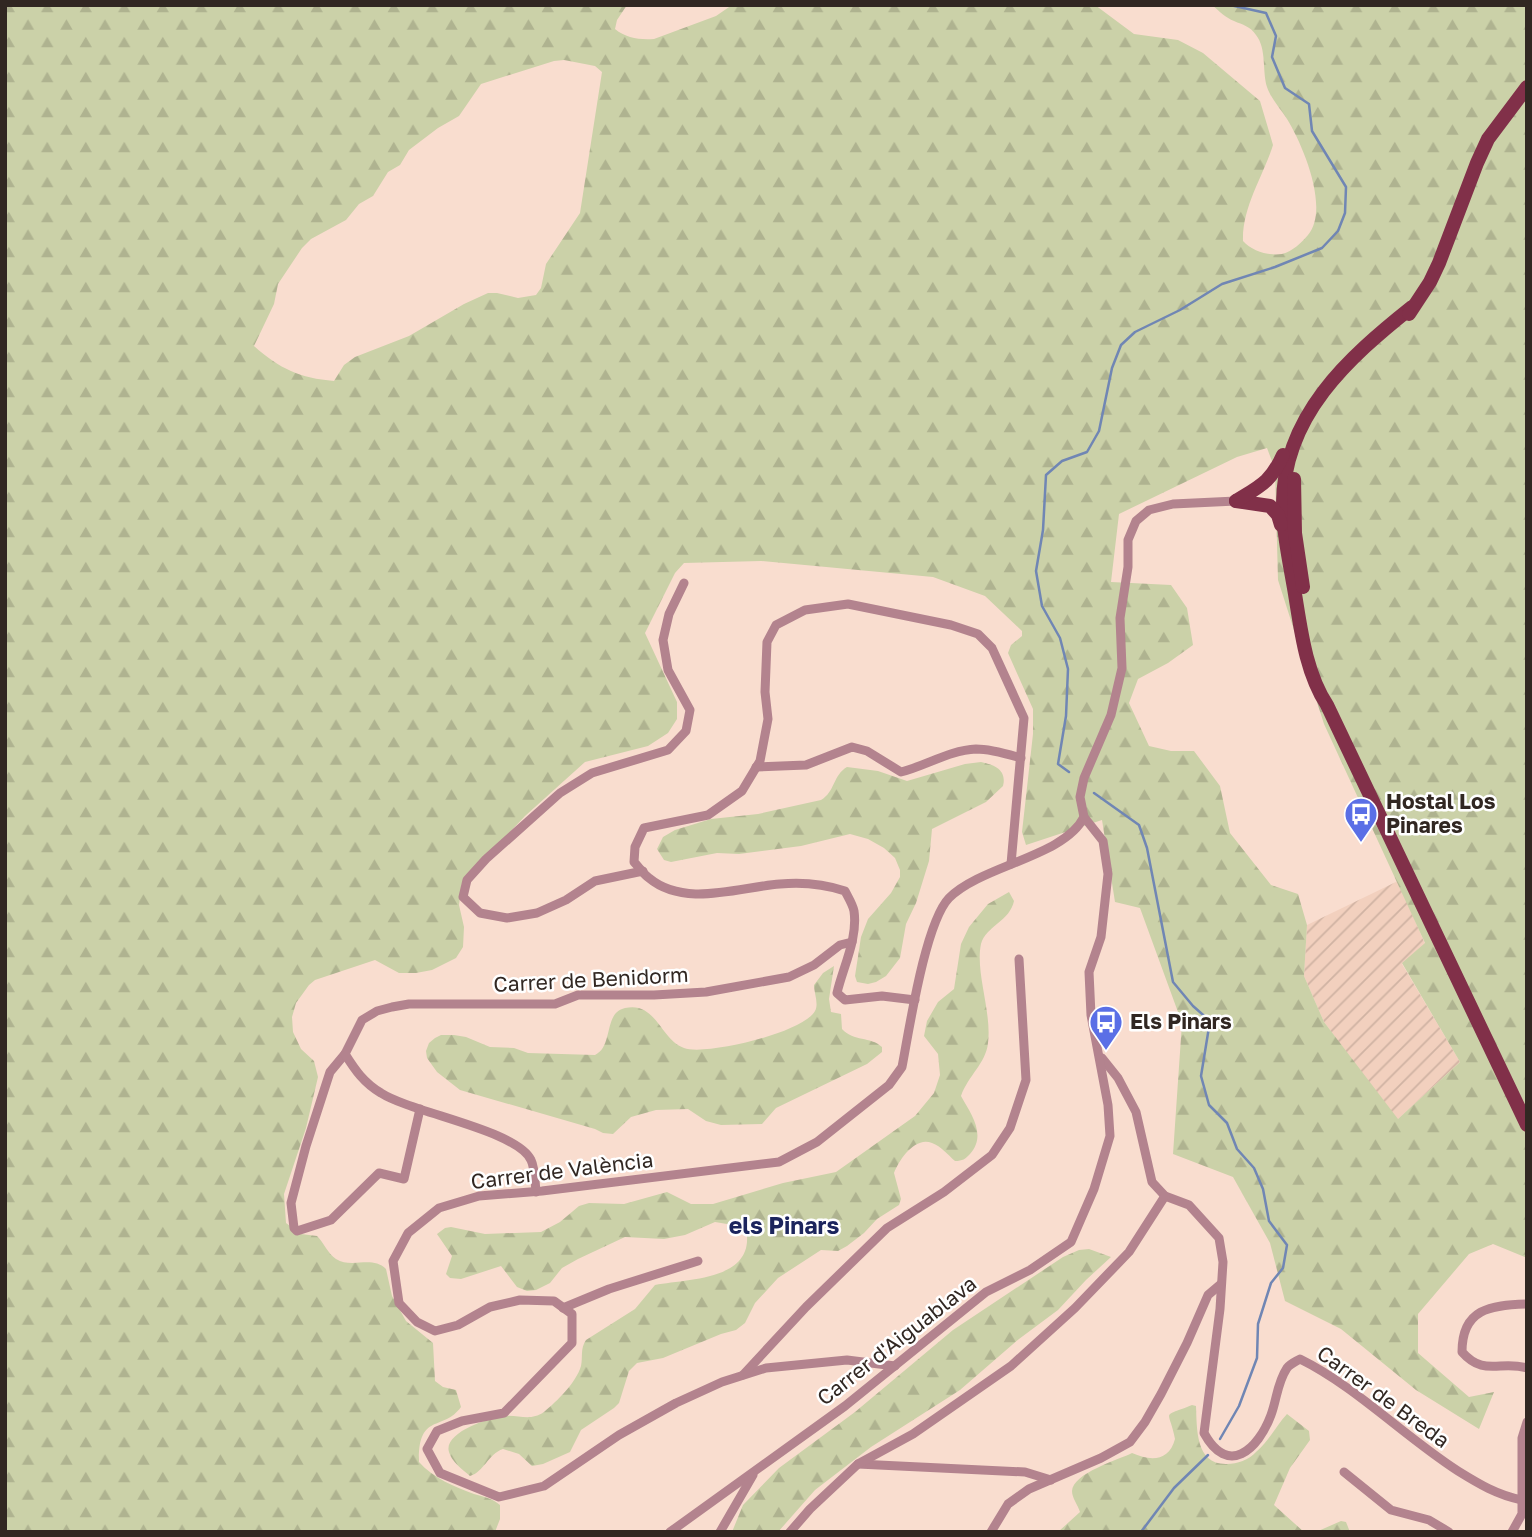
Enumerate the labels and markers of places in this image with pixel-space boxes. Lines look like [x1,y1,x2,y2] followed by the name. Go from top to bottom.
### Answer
[1386,788,1496,838] place label: Hostal Los Pinares
[1342,795,1380,844] bus stop icon: Hostal Los Pinares
[1087,1003,1125,1052] bus stop icon: Els Pinars
[1130,1008,1232,1034] place label: Els Pinars

